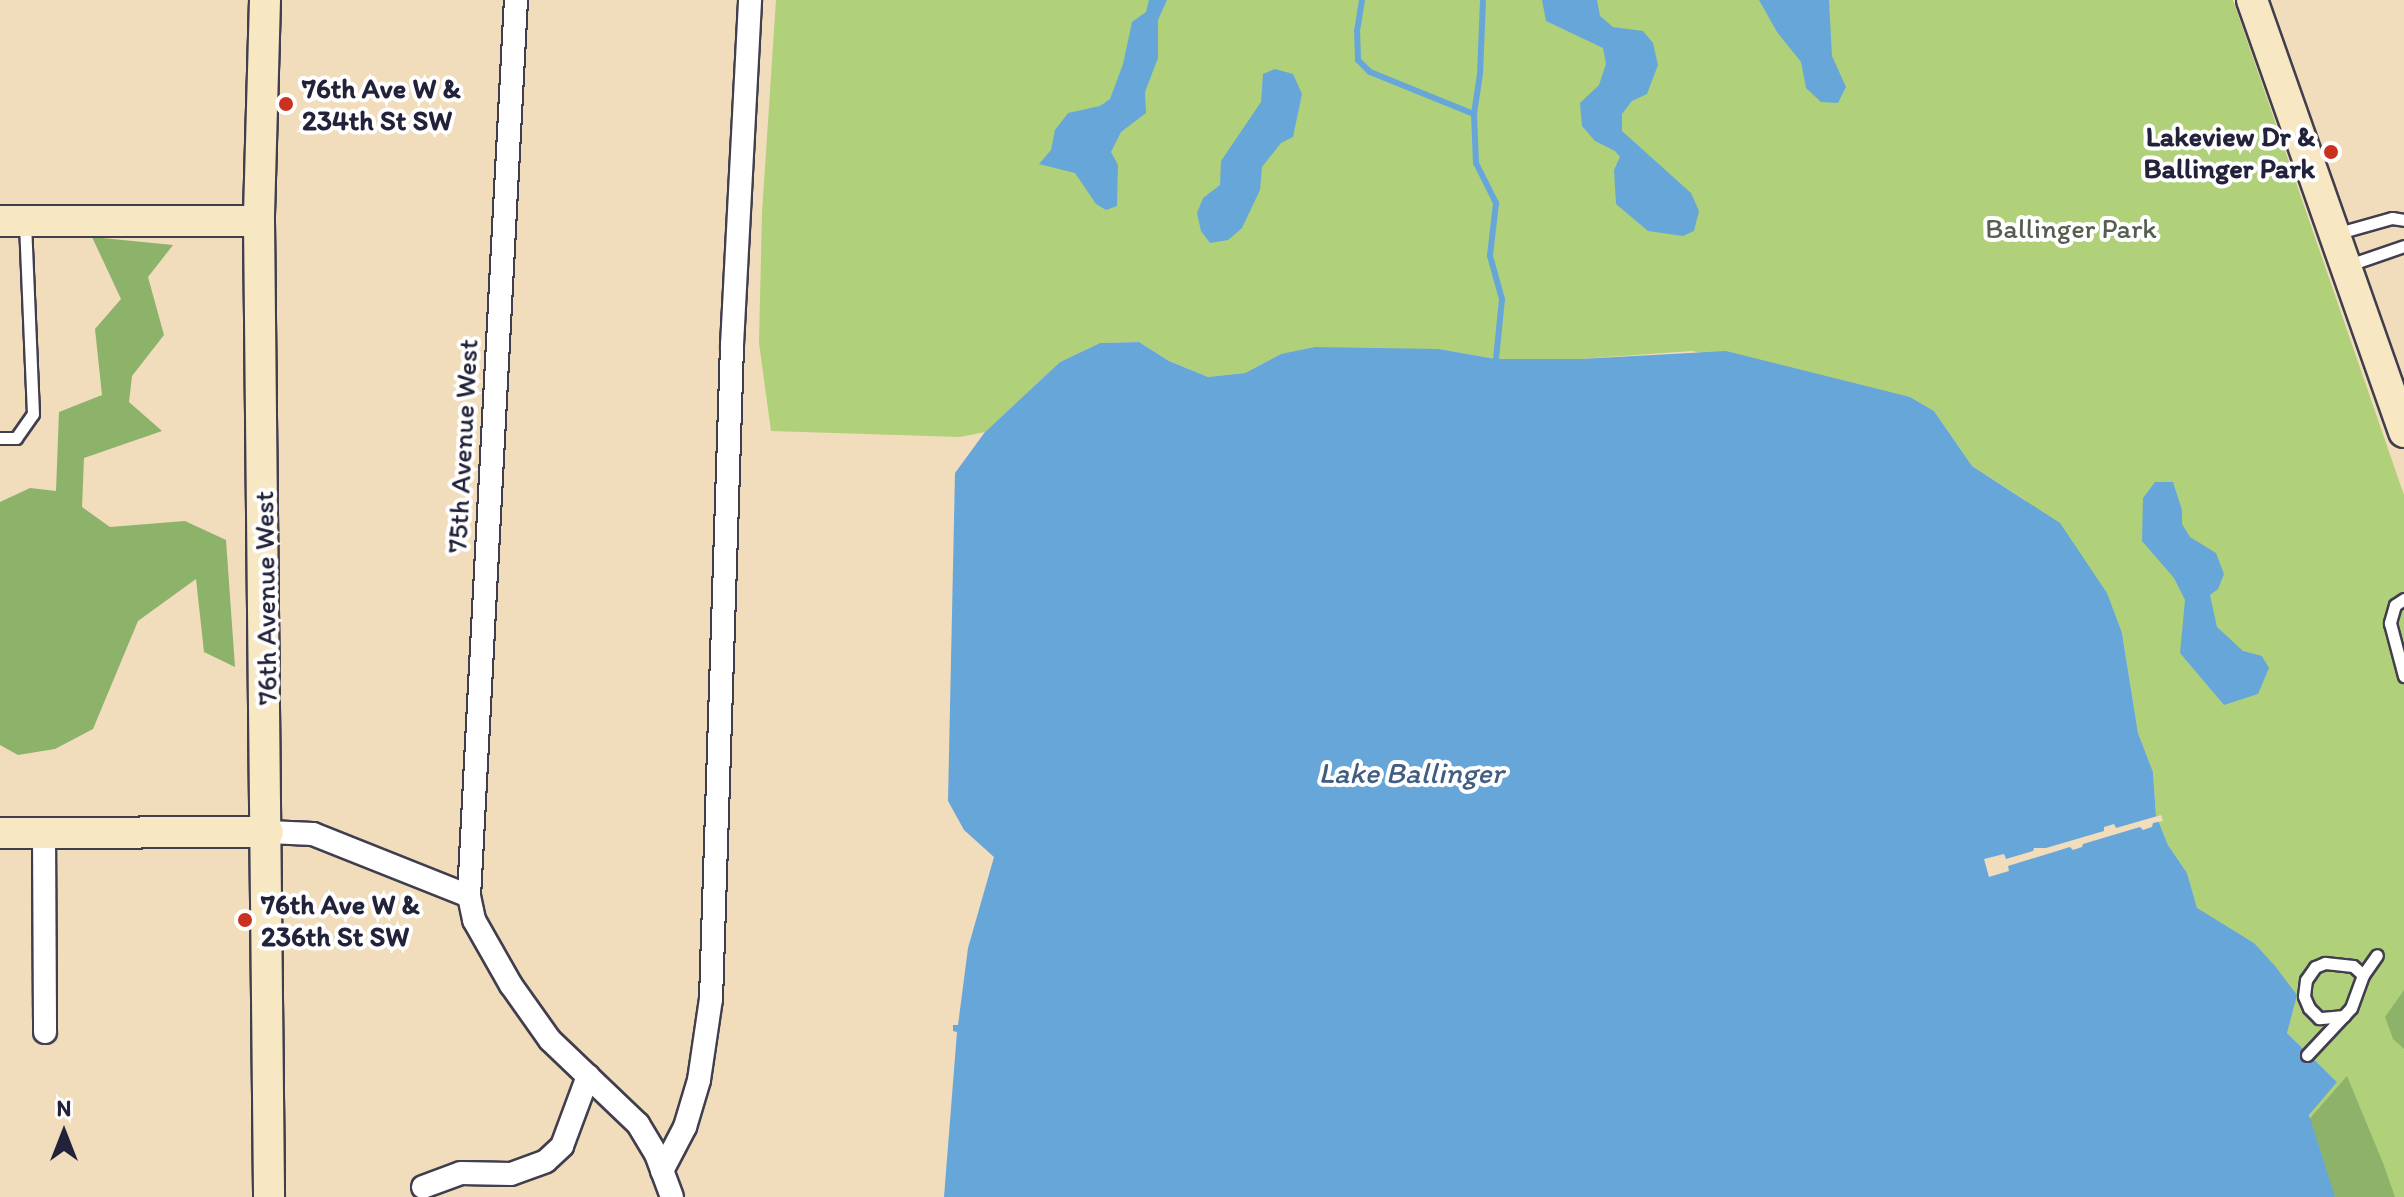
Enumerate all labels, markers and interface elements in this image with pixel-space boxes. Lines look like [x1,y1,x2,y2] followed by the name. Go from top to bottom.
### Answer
[302,71,460,137] place label: 76th Ave W & 234th St SW
[277,95,295,113] marker: 76th Ave W & 234th St SW
[2144,119,2315,185] place label: Lakeview Dr & Ballinger Park
[2322,143,2340,161] marker: Lakeview Dr & Ballinger Park
[1985,211,2157,245] park label: Ballinger Park
[440,339,484,553] street label: 75th Avenue West
[246,491,284,705] street label: 76th Avenue West
[1318,755,1504,791] water label: Lake Ballinger
[261,887,419,953] place label: 76th Ave W & 236th St SW
[236,911,254,929] marker: 76th Ave W & 236th St SW
[24,1093,104,1173] north arrow
[57,1095,71,1122] text: N

